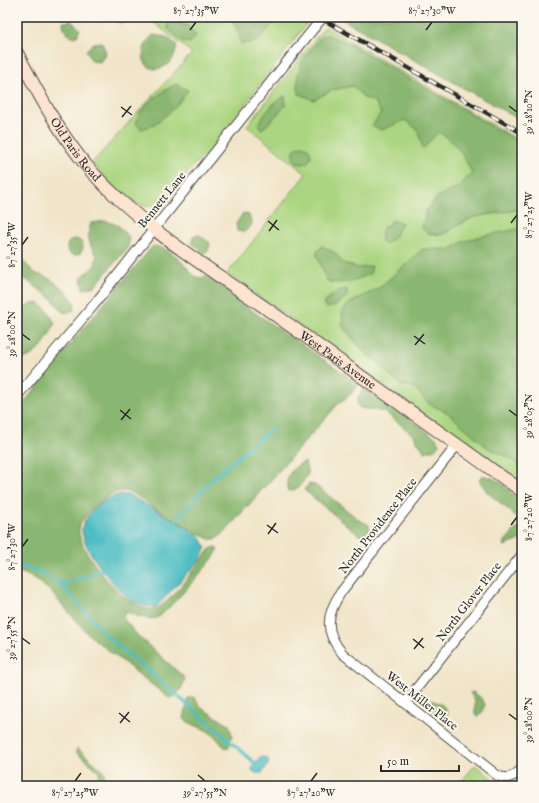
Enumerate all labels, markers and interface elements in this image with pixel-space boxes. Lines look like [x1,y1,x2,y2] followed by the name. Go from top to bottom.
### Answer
[173,5,219,18] text: 87°27'35"W
[409,5,456,18] text: 87°27'30"W
[523,89,536,134] text: 39°28'10"N
[47,115,105,185] street label: Old Paris Road
[135,168,190,231] street label: Bennett Lane
[523,191,536,238] text: 87°27'25"W
[6,222,19,268] text: 87°27'35"W
[6,311,19,357] text: 39°28'00"N
[297,327,379,393] street label: West Paris Avenue
[523,393,536,438] text: 39°28'05"N
[336,475,420,577] street label: North Providence Place
[523,493,536,541] text: 87°27'20"W
[6,523,19,570] text: 87°27'30"W
[433,559,505,645] street label: North Glover Place
[6,616,19,660] text: 39°27'55"N
[383,668,461,734] street label: West Miller Place
[523,697,536,743] text: 39°28'00"N
[381,747,459,773] scale bar
[387,754,409,769] text: 50 m
[52,787,99,800] text: 87°27'25"W
[183,787,227,800] text: 39°27'55"N
[287,787,335,800] text: 87°27'20"W

